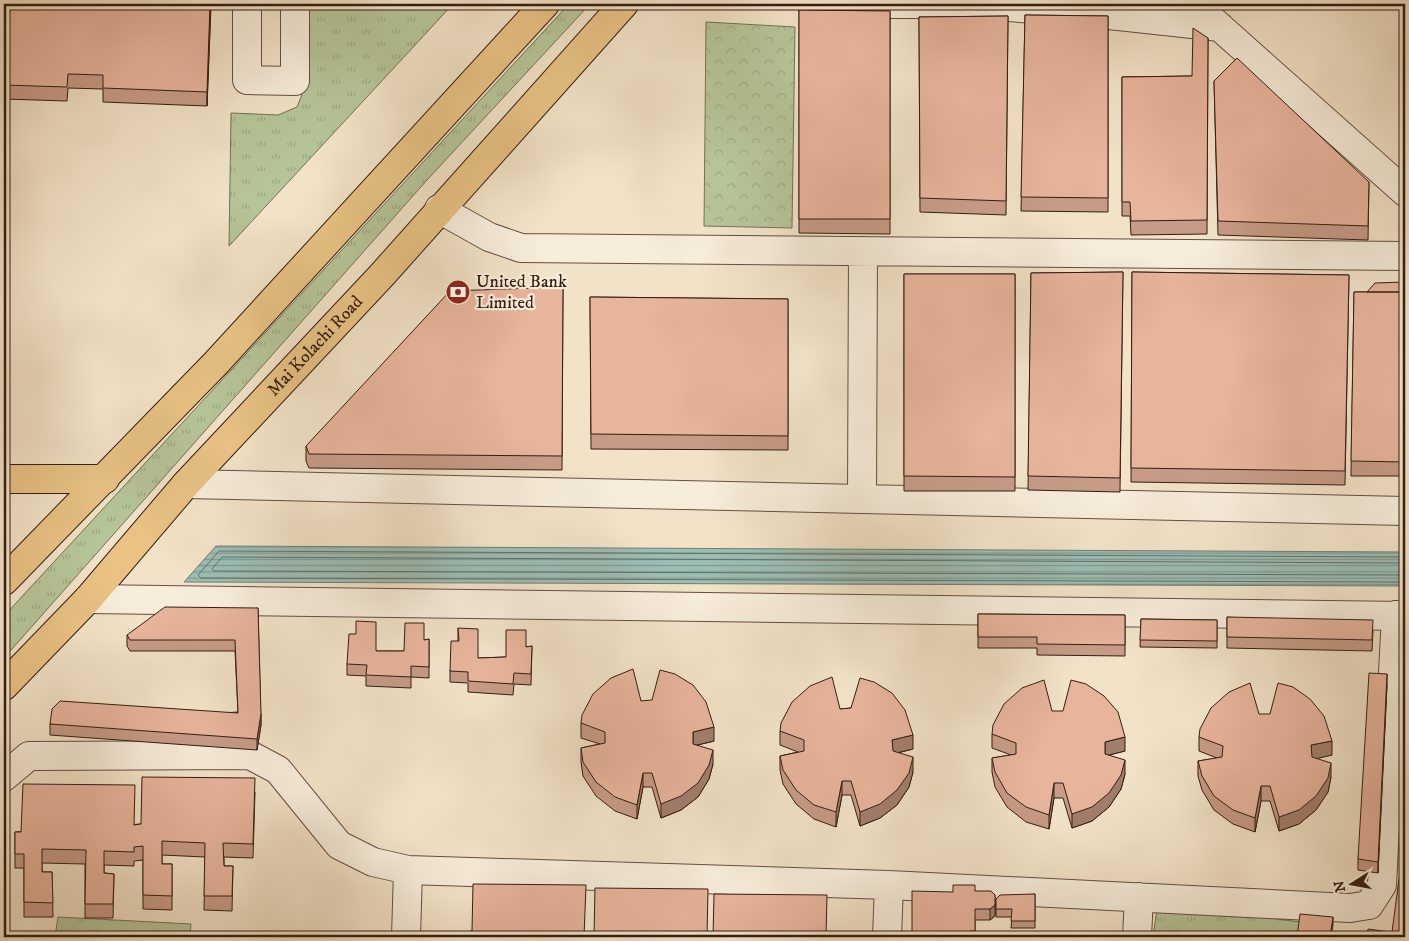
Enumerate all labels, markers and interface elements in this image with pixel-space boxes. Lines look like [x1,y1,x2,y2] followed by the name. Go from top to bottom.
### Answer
[476,271,567,314] place label: United Bank Limited
[445,279,471,305] bank icon: United Bank Limited
[263,291,368,401] street label: Mai Kolachi Road
[1326,858,1376,908] north arrow
[1330,878,1350,894] text: N

